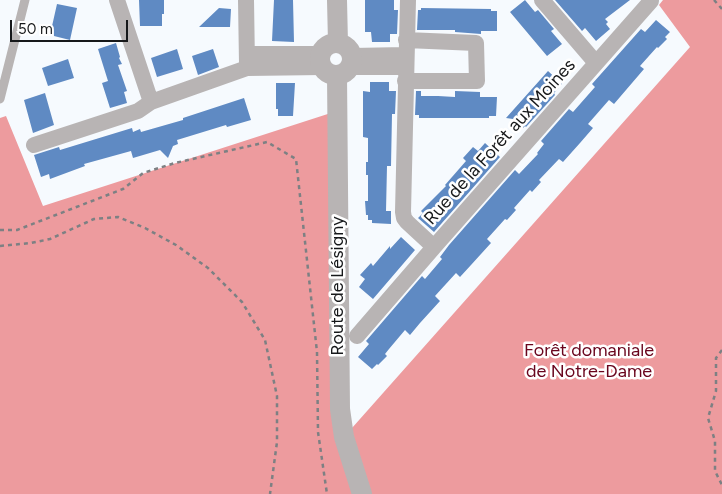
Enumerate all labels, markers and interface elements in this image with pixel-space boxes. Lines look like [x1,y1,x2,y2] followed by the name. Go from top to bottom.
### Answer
[12,10,130,42] scale bar
[18,20,53,38] text: 50 m
[420,55,580,229] street label: Rue de la Forêt aux Moines
[327,216,349,356] street label: Route de Lésigny
[524,340,654,382] park label: Forêt domaniale de Notre-Dame

